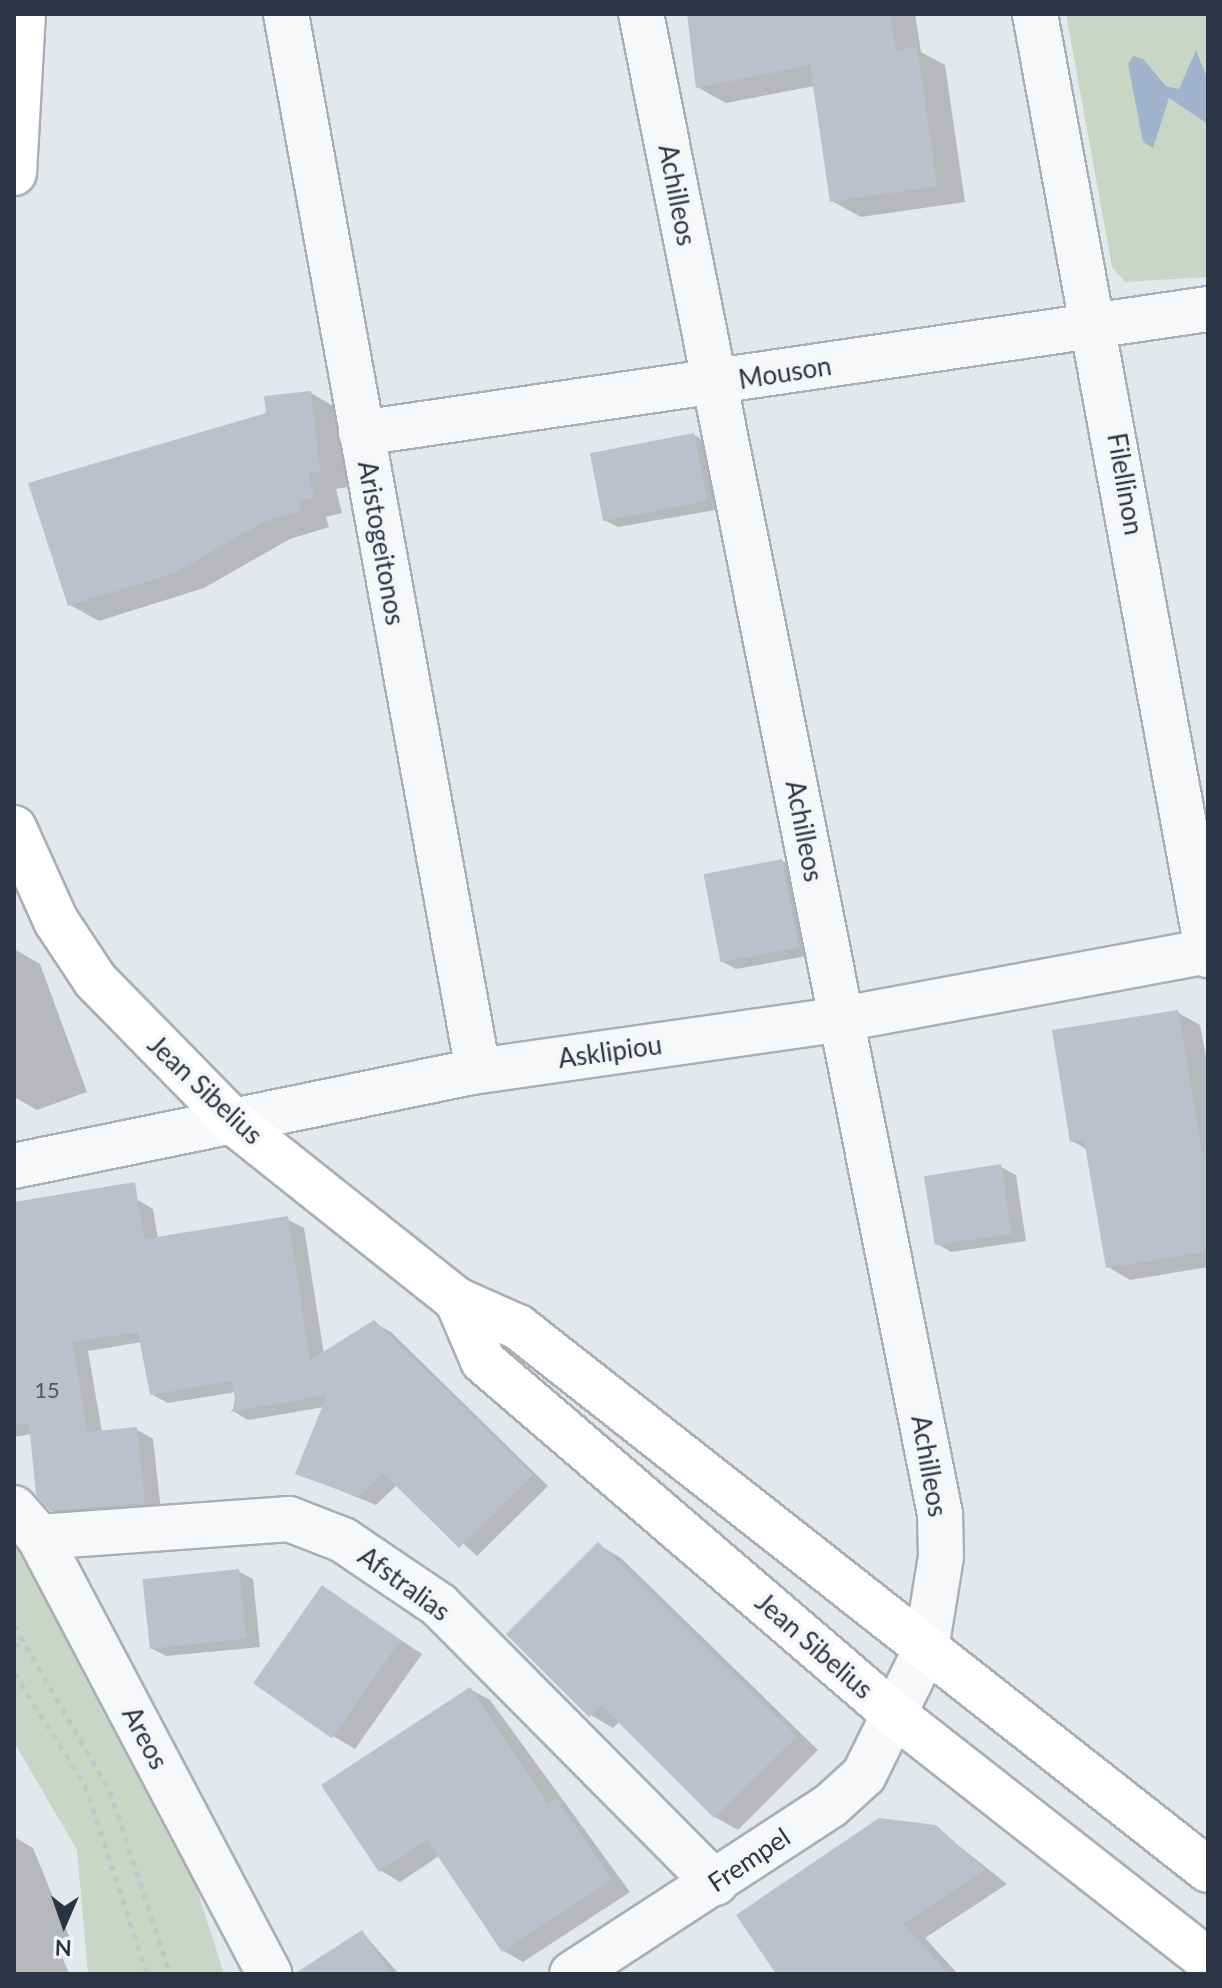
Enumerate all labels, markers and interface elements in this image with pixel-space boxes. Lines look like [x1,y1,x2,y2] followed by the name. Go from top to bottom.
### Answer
[652,142,702,248] street label: Achilleos
[736,350,834,396] street label: Mouson
[1101,431,1149,537] street label: Filellinon
[351,458,411,628] street label: Aristogeitonos
[779,778,829,884] street label: Achilleos
[141,1029,269,1151] street label: Jean Sibelius
[556,1029,664,1075] street label: Asklipiou
[34,1377,60,1403] house number: 15
[905,1413,953,1519] street label: Achilleos
[352,1540,456,1628] street label: Afstralias
[749,1587,879,1705] street label: Jean Sibelius
[116,1701,174,1775] street label: Areos
[702,1821,796,1899] street label: Frempel
[24,1884,104,1964] north arrow
[54,1935,72,1962] text: N

